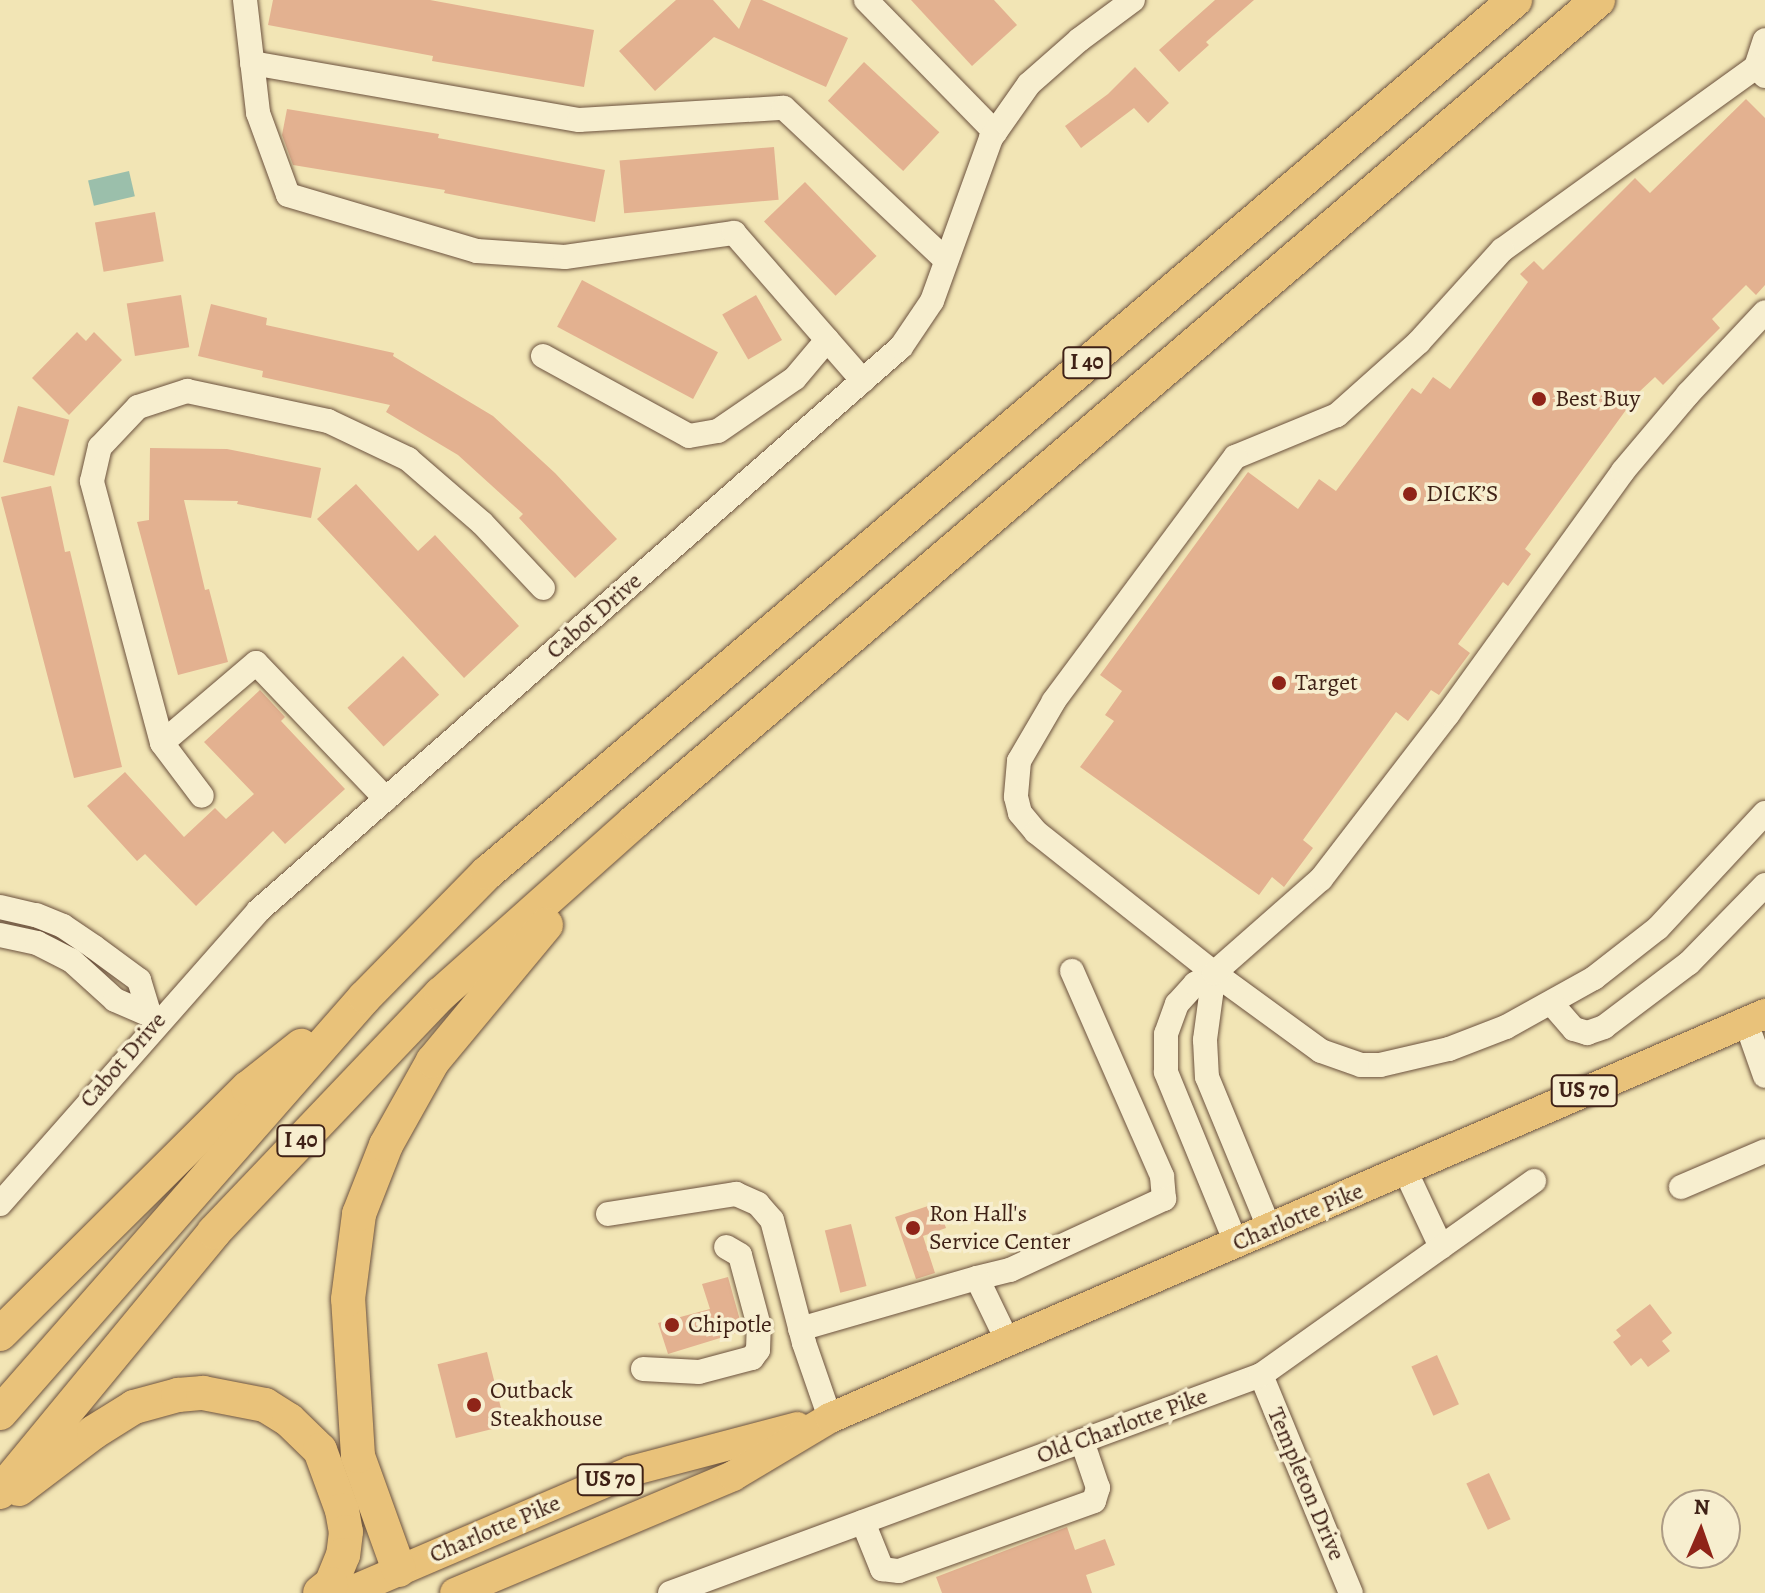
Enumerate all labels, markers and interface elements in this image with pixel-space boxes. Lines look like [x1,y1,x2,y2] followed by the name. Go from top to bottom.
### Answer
[1061,345,1113,381] road number: I 40
[1555,385,1640,413] place label: Best Buy
[1530,390,1548,408] marker: Best Buy
[1426,480,1499,508] place label: DICK’S
[1401,485,1419,503] marker: DICK’S
[540,567,648,665] street label: Cabot Drive
[1295,669,1358,697] place label: Target
[1270,674,1288,692] marker: Target
[74,1006,172,1114] street label: Cabot Drive
[1550,1073,1618,1109] road number: US 70
[275,1123,327,1159] road number: I 40
[1228,1177,1368,1257] street label: Charlotte Pike
[929,1200,1071,1256] place label: Ron Hall's Service Center
[904,1219,922,1237] marker: Ron Hall's Service Center
[688,1311,772,1339] place label: Chipotle
[663,1316,681,1334] marker: Chipotle
[490,1377,603,1433] place label: Outback Steakhouse
[1033,1382,1211,1470] street label: Old Charlotte Pike
[465,1396,483,1414] marker: Outback Steakhouse
[1261,1403,1351,1565] street label: Templeton Drive
[576,1462,644,1498] road number: US 70
[425,1489,565,1569] street label: Charlotte Pike
[1661,1489,1741,1569] north arrow
[1693,1492,1710,1522] text: N

